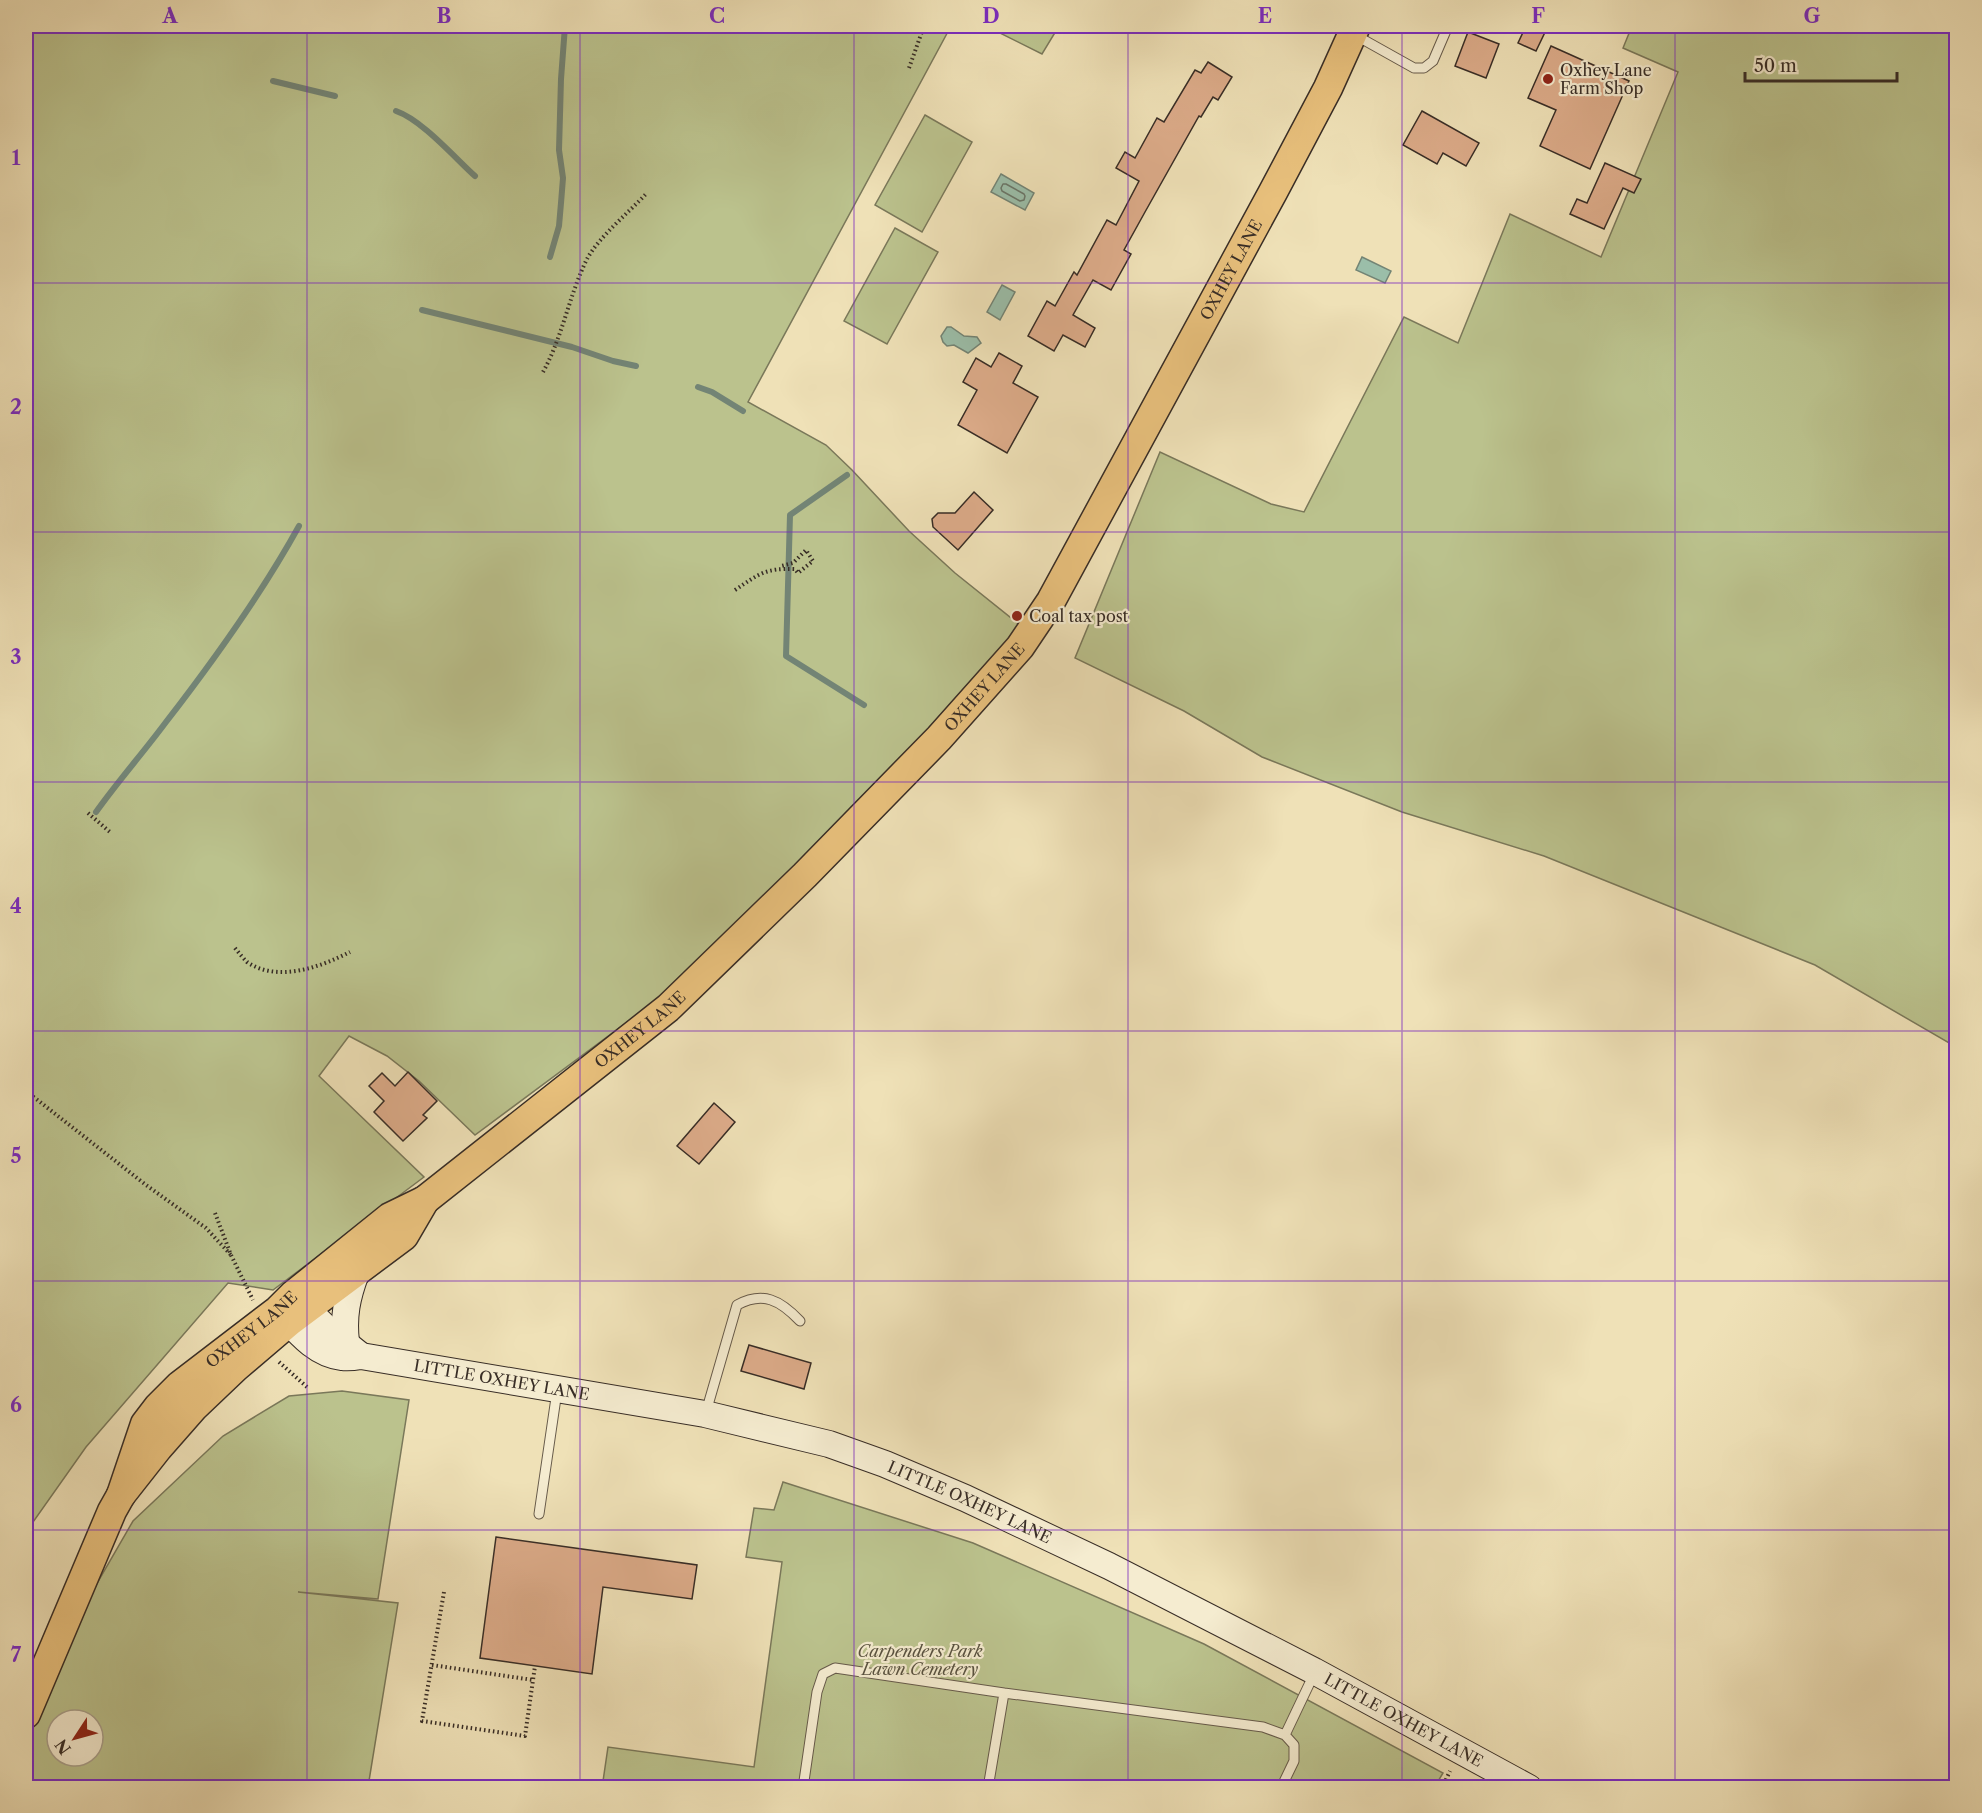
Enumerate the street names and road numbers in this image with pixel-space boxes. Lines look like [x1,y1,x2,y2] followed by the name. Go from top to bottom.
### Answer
[1195,216,1266,323] street label: OXHEY LANE
[940,639,1029,735] street label: OXHEY LANE
[590,986,690,1072] street label: OXHEY LANE
[202,1287,301,1372] street label: OXHEY LANE
[412,1355,591,1404] street label: LITTLE OXHEY LANE
[885,1456,1055,1547] street label: LITTLE OXHEY LANE
[1321,1669,1487,1771] street label: LITTLE OXHEY LANE

